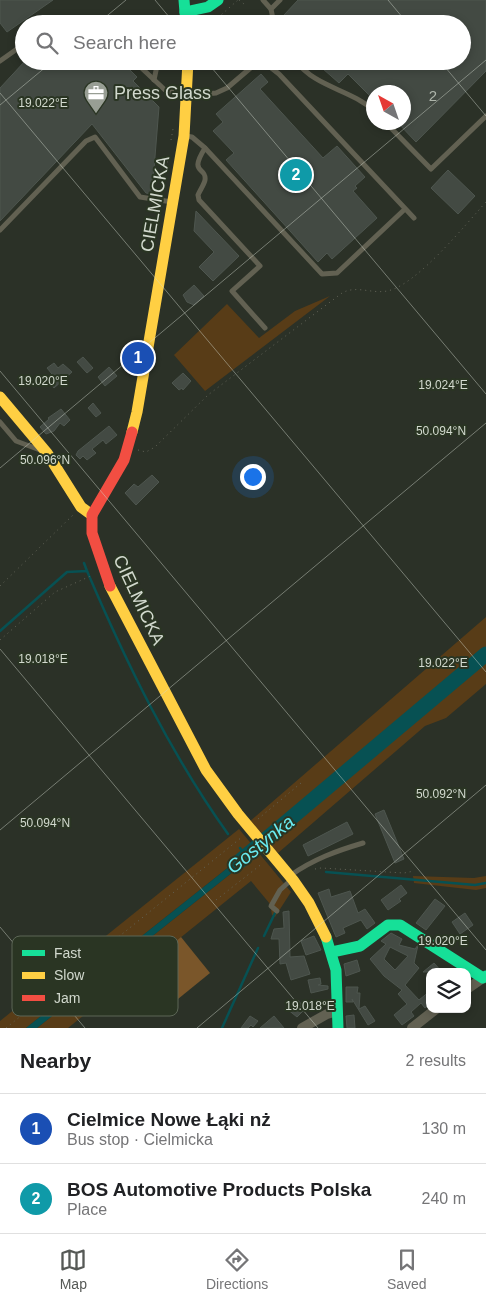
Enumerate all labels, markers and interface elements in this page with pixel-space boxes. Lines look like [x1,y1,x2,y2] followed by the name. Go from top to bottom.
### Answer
[15,15,471,70] search box
[33,29,61,57] icon: search
[73,32,177,53] text: Search here
[83,80,109,114] office icon: Press Glass
[114,83,211,103] place label: Press Glass
[366,85,411,130] north arrow
[429,87,437,104] house number: 2
[18,96,68,110] text: 19.022°E
[137,154,173,254] street label: CIELMICKA
[280,156,312,194] pin: 2
[122,339,154,377] pin: 1
[18,374,68,388] text: 19.020°E
[418,378,468,392] text: 19.024°E
[416,424,466,438] text: 50.094°N
[20,453,70,467] text: 50.096°N
[240,464,266,490] your location
[109,552,169,648] street label: CIELMICKA
[18,652,68,666] text: 19.018°E
[418,656,468,670] text: 19.022°E
[416,787,466,801] text: 50.092°N
[223,811,298,878] water label: Gostynka
[20,816,70,830] text: 50.094°N
[418,934,468,948] text: 19.020°E
[12,936,178,1016] legend
[54,945,81,961] text: Fast
[54,967,85,983] text: Slow
[426,968,471,1013] map controls
[426,968,471,1013] button: layers
[54,990,80,1006] text: Jam
[285,999,335,1013] text: 19.018°E
[20,1049,91,1072] text: Nearby
[406,1052,466,1069] text: 2 results
[67,1109,271,1130] text: Cielmice Nowe Łąki nż
[32,1120,40,1137] text: 1
[422,1120,466,1137] text: 130 m
[67,1131,213,1148] text: Bus stop · Cielmicka
[67,1179,371,1200] text: BOS Automotive Products Polska
[32,1190,40,1207] text: 2
[422,1190,466,1207] text: 240 m
[67,1201,107,1218] text: Place
[59,1246,87,1292] tab: Map
[206,1246,268,1292] tab: Directions
[387,1246,427,1292] tab: Saved

